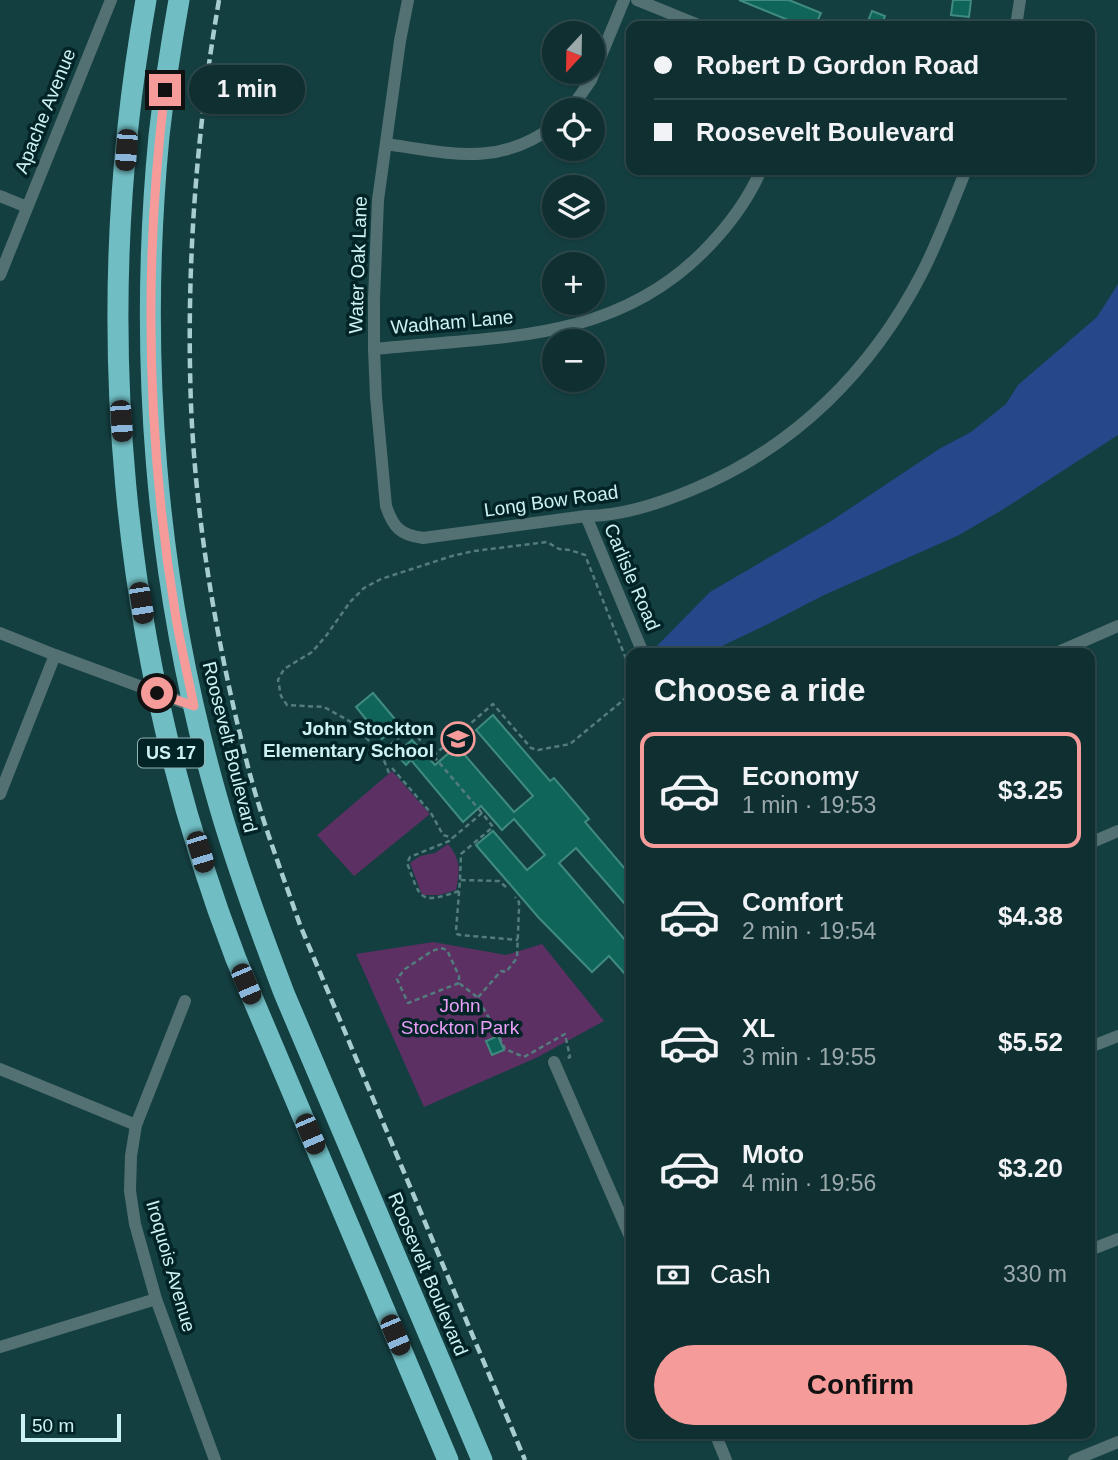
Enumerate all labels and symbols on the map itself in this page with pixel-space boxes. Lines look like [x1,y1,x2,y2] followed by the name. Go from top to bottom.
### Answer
[542,21,606,84] north arrow
[10,46,80,176] street label: Apache Avenue
[190,66,305,114] callout: 1 min
[149,74,181,106] route end
[115,128,138,172] car
[345,196,371,334] street label: Water Oak Lane
[390,306,514,338] street label: Wadham Lane
[110,399,133,443] car
[483,481,619,521] street label: Long Bow Road
[600,520,664,634] street label: Carlisle Road
[128,581,155,625] car
[199,659,261,835] street label: Roosevelt Boulevard
[141,677,173,709] route start
[263,718,434,761] place label: John Stockton Elementary School
[439,720,477,758] school or university icon: John Stockton Elementary School
[138,738,204,768] road number: US 17
[184,829,217,875] car
[229,961,264,1007] car
[401,995,520,1038] park label: John Stockton Park
[293,1111,328,1157] car
[384,1189,472,1359] street label: Roosevelt Boulevard
[142,1198,200,1334] street label: Iroquois Avenue
[378,1312,413,1358] car
[21,1411,121,1443] scale bar

